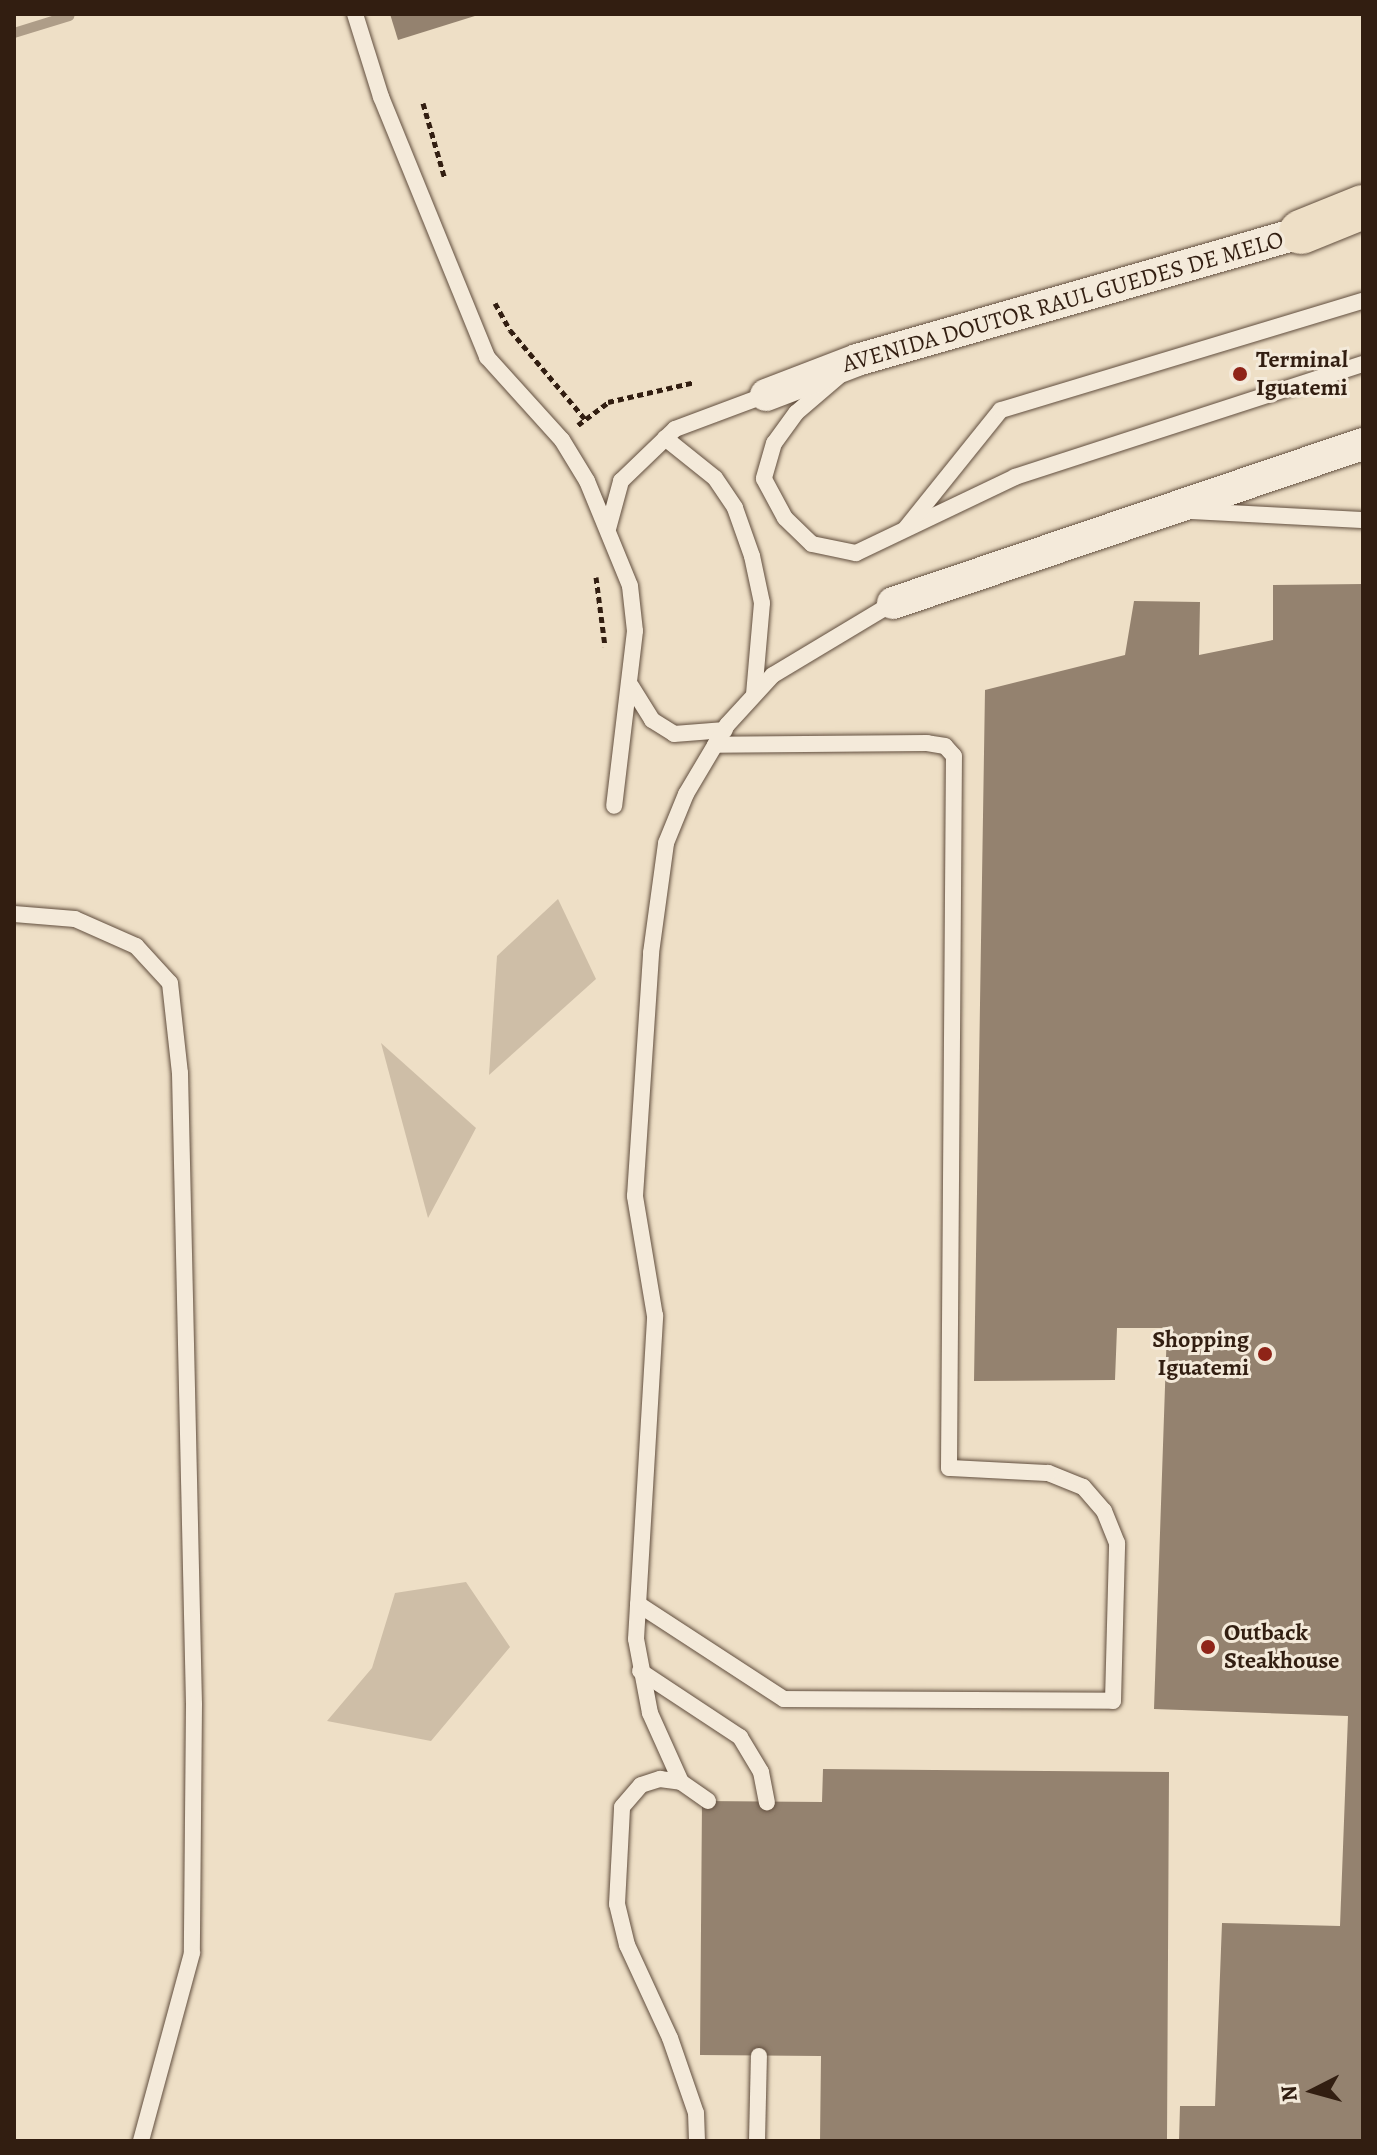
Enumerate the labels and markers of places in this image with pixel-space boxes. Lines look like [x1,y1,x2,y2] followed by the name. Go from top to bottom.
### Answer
[1256,346,1348,402] place label: Terminal Iguatemi
[1231,365,1249,383] marker: Terminal Iguatemi
[1152,1326,1249,1382] place label: Shopping Iguatemi
[1256,1345,1274,1363] marker: Shopping Iguatemi
[1224,1619,1339,1675] place label: Outback Steakhouse
[1199,1638,1217,1656] marker: Outback Steakhouse

